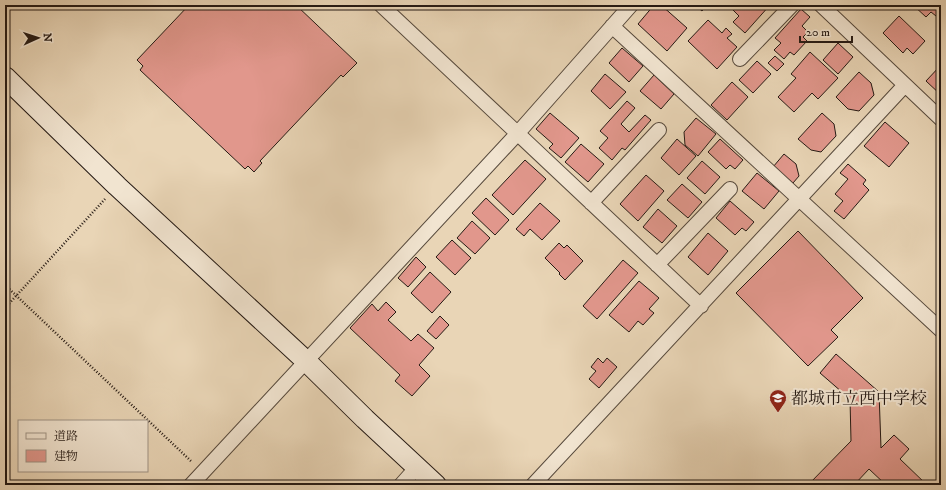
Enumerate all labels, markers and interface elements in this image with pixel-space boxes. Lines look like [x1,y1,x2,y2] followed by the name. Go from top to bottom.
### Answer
[18,18,58,58] north arrow
[800,18,852,44] scale bar
[806,25,830,40] text: 20 m
[40,33,54,42] text: N
[768,388,788,413] school or university icon: 都城市立西中学校
[791,388,927,410] place label: 都城市立西中学校
[18,420,148,472] legend
[54,429,78,444] text: 道路
[54,449,78,464] text: 建物

